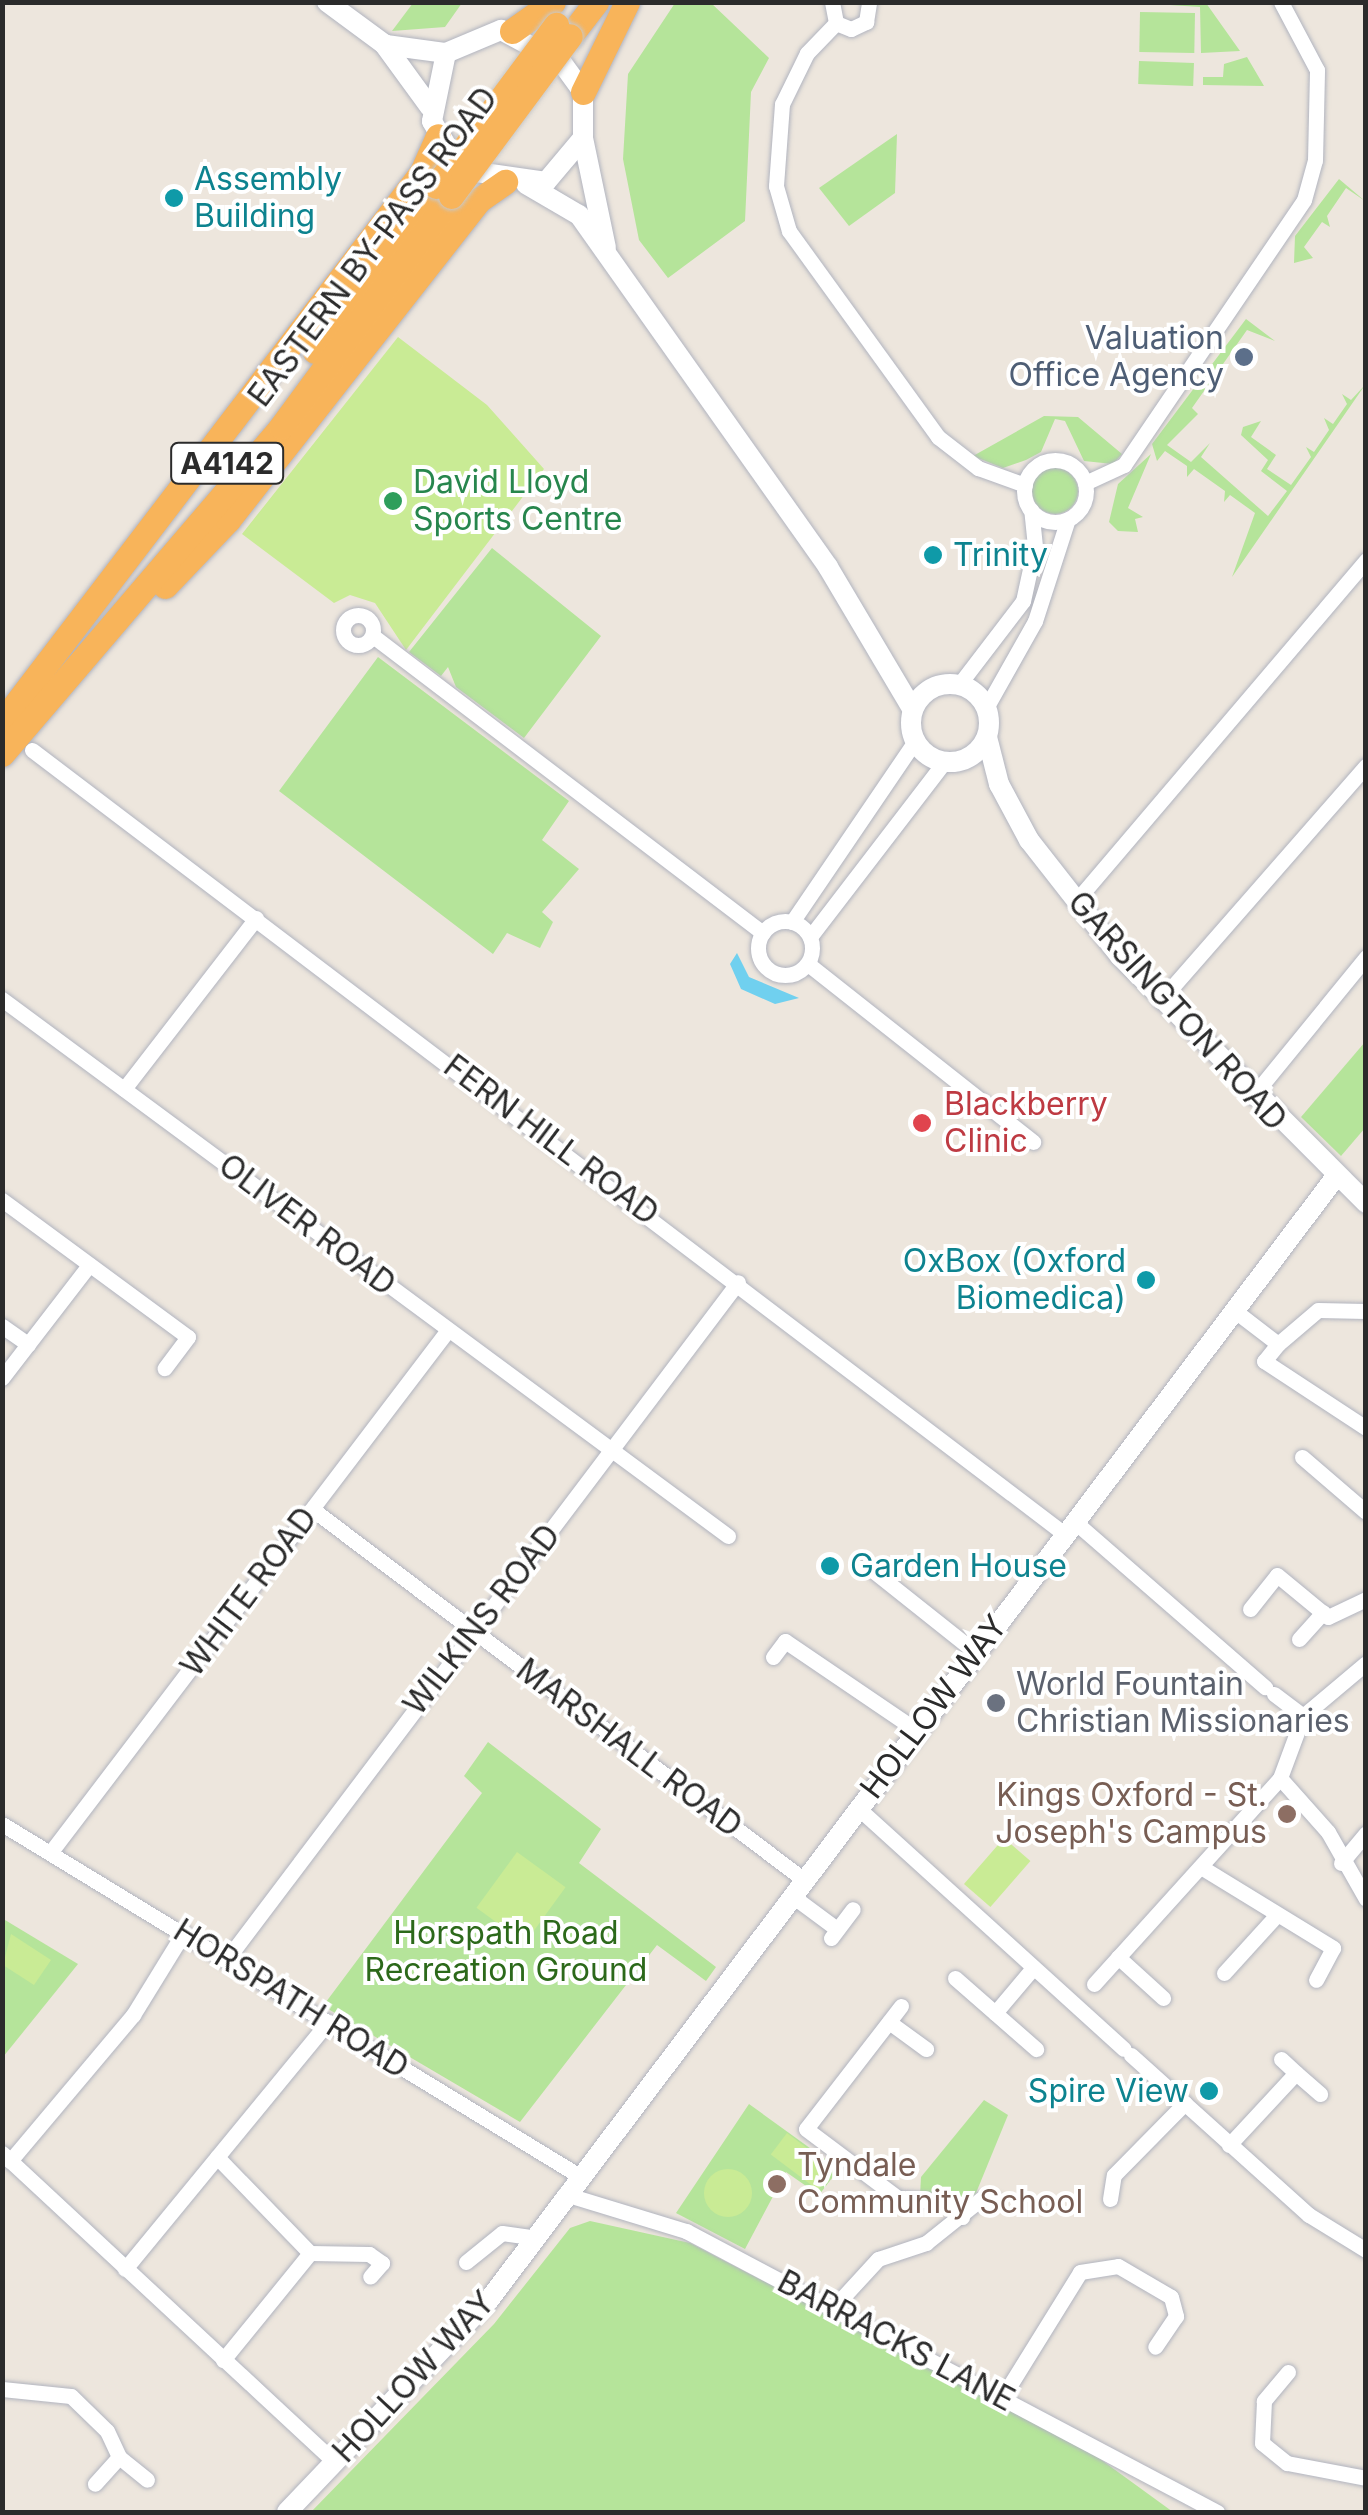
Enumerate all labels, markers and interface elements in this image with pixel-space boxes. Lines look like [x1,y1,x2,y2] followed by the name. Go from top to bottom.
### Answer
[240,80,506,414] street label: EASTERN BY-PASS ROAD
[194,161,342,236] place label: Assembly Building
[163,187,185,209] marker: Assembly Building
[1009,320,1224,395] place label: Valuation Office Agency
[1233,346,1255,368] marker: Valuation Office Agency
[170,438,284,488] road number: A4142
[413,464,622,539] place label: David Lloyd Sports Centre
[382,490,404,512] marker: David Lloyd Sports Centre
[953,536,1048,574] place label: Trinity
[922,544,944,566] marker: Trinity
[1060,884,1294,1138] street label: GARSINGTON ROAD
[436,1047,666,1233] street label: FERN HILL ROAD
[944,1086,1108,1161] place label: Blackberry Clinic
[909,1110,935,1136] marker: Blackberry Clinic
[211,1146,403,1304] street label: OLIVER ROAD
[903,1243,1126,1318] place label: OxBox (Oxford Biomedica)
[1135,1269,1157,1291] marker: OxBox (Oxford Biomedica)
[173,1500,325,1684] street label: WHITE ROAD
[396,1517,568,1723] street label: WILKINS ROAD
[850,1547,1067,1585] place label: Garden House
[819,1555,841,1577] marker: Garden House
[853,1608,1015,1806] street label: HOLLOW WAY
[509,1651,749,1845] street label: MARSHALL ROAD
[1016,1666,1350,1741] place label: World Fountain Christian Missionaries
[985,1692,1007,1714] marker: World Fountain Christian Missionaries
[995,1777,1267,1852] place label: Kings Oxford - St. Joseph's Campus
[1276,1803,1298,1825] marker: Kings Oxford - St. Joseph's Campus
[167,1911,415,2087] street label: HORSPATH ROAD
[365,1915,647,1990] park label: Horspath Road Recreation Ground
[1028,2072,1189,2110] place label: Spire View
[1198,2080,1220,2102] marker: Spire View
[797,2147,1083,2222] place label: Tyndale Community School
[766,2173,788,2195] marker: Tyndale Community School
[771,2262,1021,2420] street label: BARRACKS LANE
[325,2284,503,2470] street label: HOLLOW WAY

